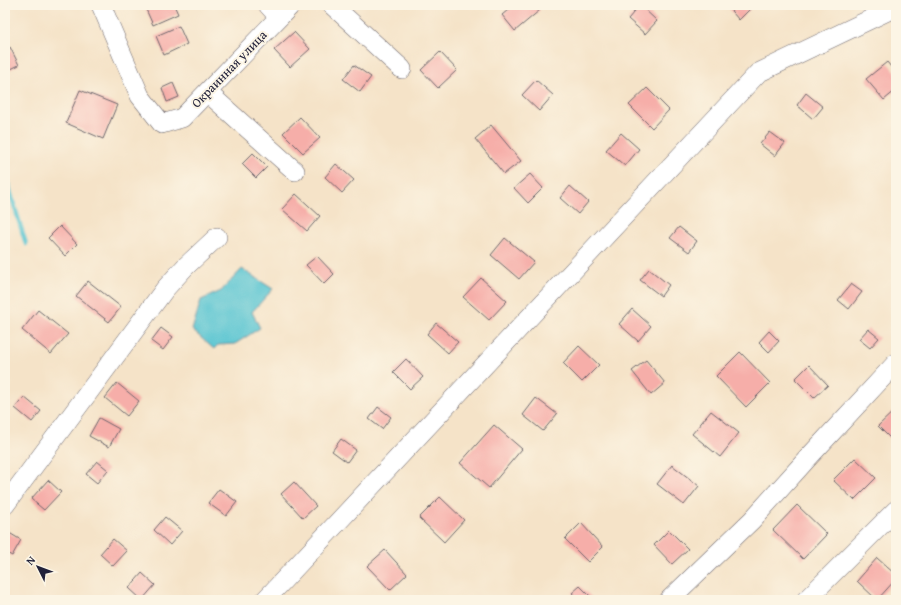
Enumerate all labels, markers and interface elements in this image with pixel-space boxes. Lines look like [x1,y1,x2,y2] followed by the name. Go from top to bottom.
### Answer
[187,25,272,112] street label: Окраинная улица
[18,547,58,587] north arrow
[22,552,39,568] text: N

